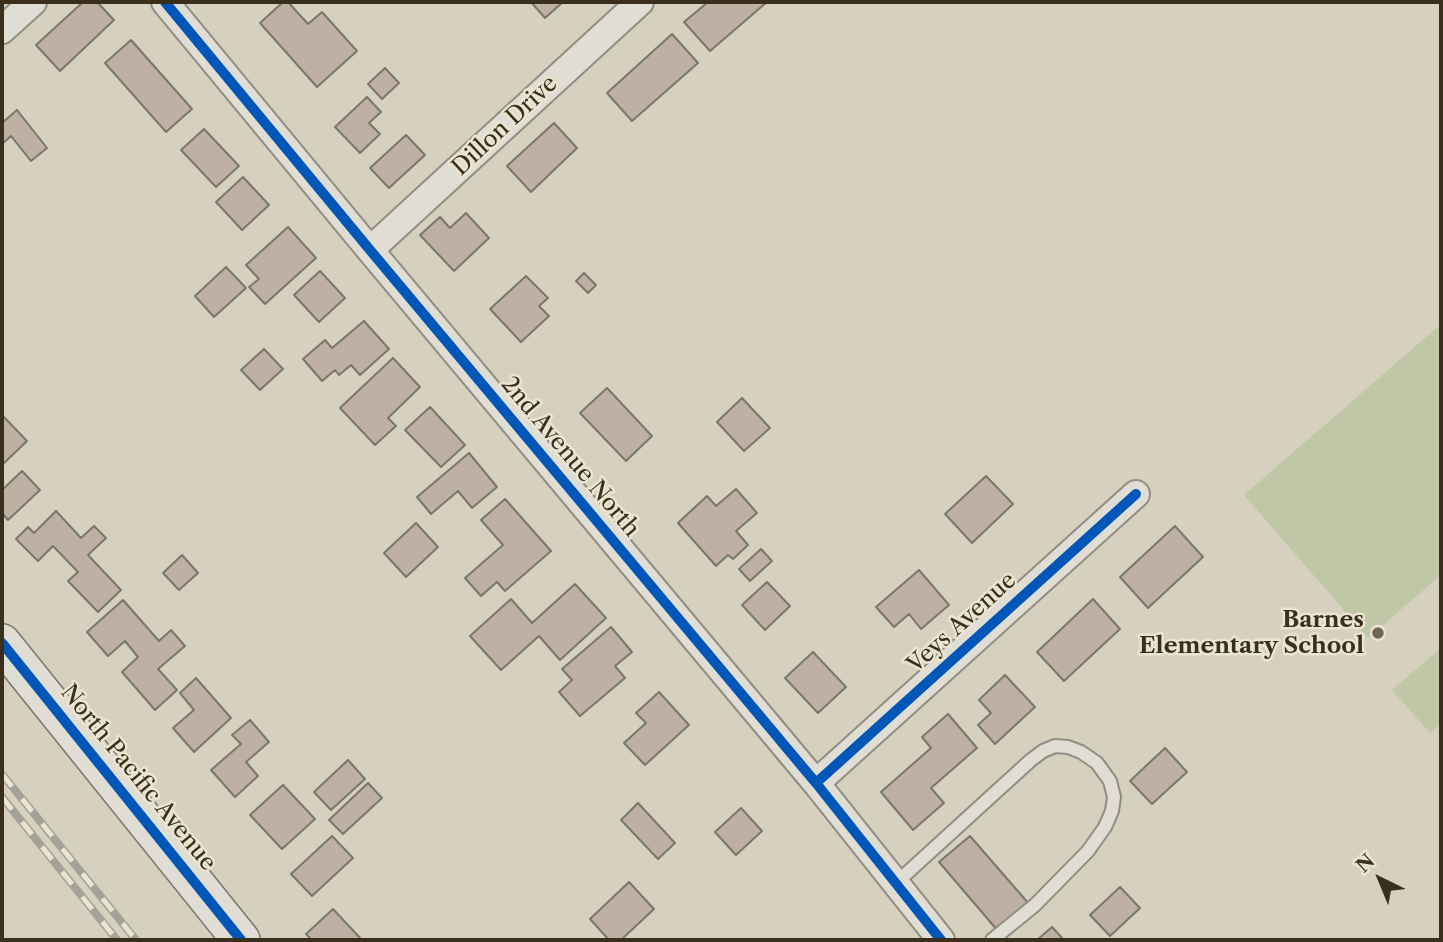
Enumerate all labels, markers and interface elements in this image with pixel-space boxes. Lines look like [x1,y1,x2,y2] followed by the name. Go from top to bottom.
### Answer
[447,70,563,182] street label: Dillon Drive
[495,371,645,543] street label: 2nd Avenue North
[902,567,1022,679] street label: Veys Avenue
[1139,606,1364,660] place label: Barnes Elementary School
[1370,625,1386,641] marker: Barnes Elementary School
[54,679,222,877] street label: North Pacific Avenue
[1345,844,1415,914] north arrow
[1351,849,1379,877] text: N

